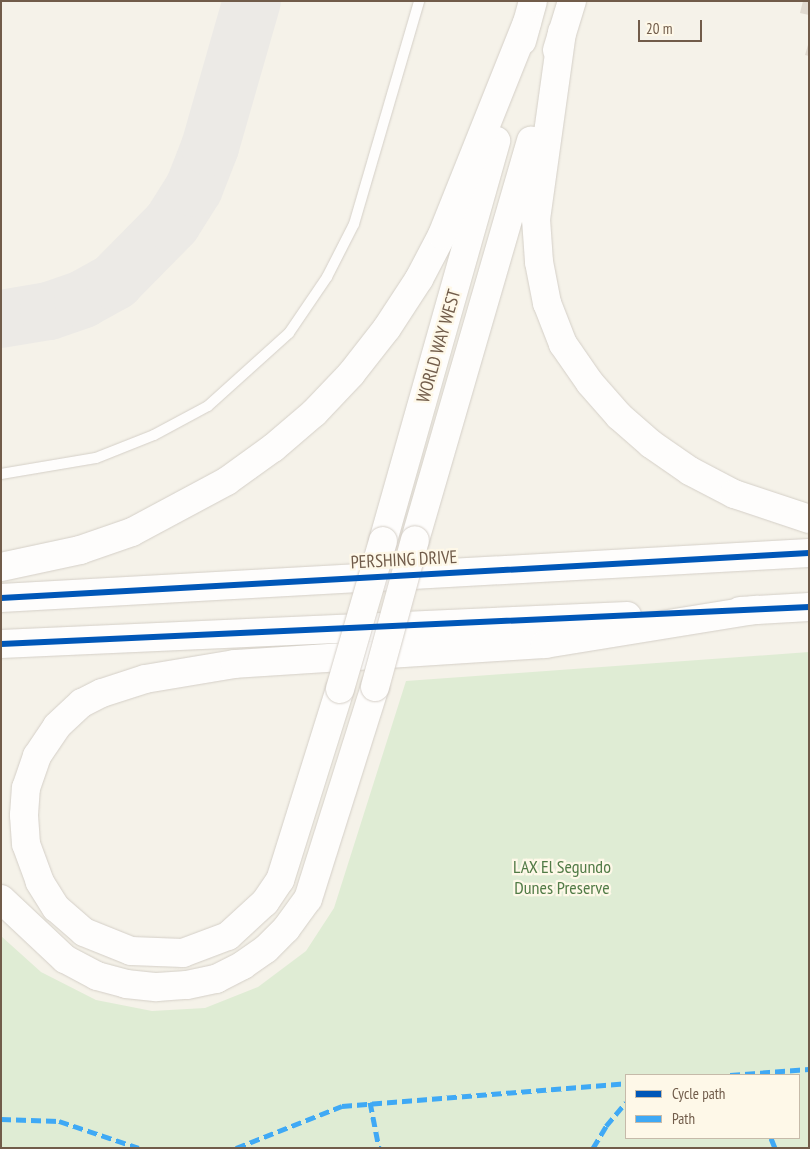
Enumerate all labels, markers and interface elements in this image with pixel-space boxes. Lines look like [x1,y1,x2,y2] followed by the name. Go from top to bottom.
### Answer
[640,10,704,42] scale bar
[646,19,672,38] text: 20 m
[412,286,466,406] street label: WORLD WAY WEST
[350,546,458,574] street label: PERSHING DRIVE
[513,857,611,900] park label: LAX El Segundo Dunes Preserve
[625,1074,800,1139] legend
[672,1084,725,1103] text: Cycle path
[672,1109,695,1128] text: Path

